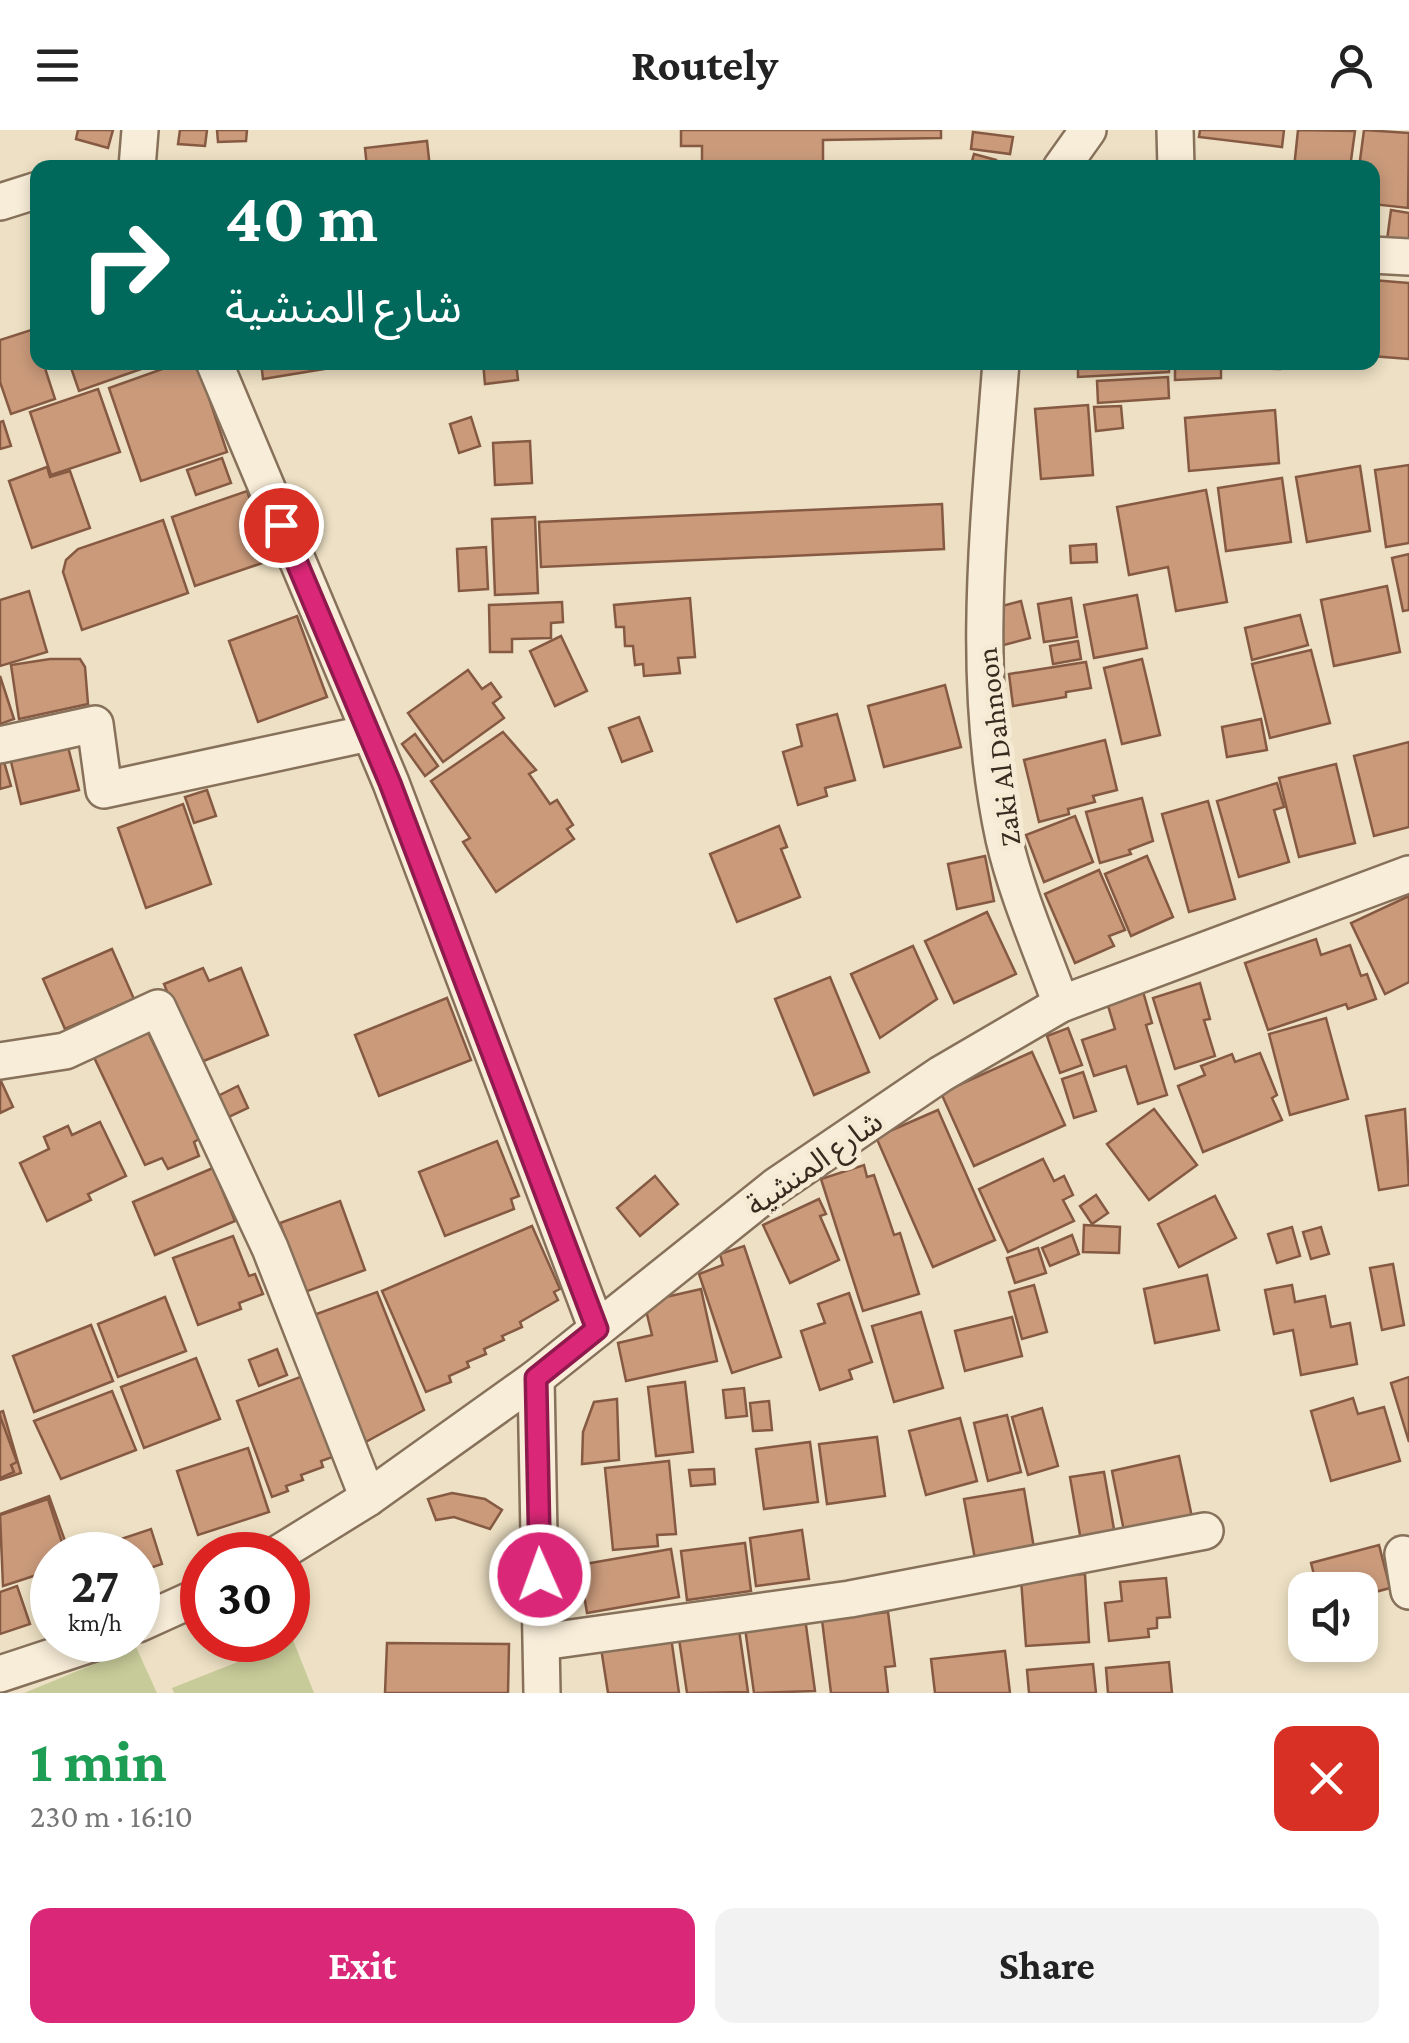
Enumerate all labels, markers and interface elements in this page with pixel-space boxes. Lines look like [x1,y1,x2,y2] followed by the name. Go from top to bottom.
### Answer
[30,38,85,93] icon: menu
[1324,38,1379,93] icon: person
[631,40,778,90] text: Routely
[225,178,378,256] text: 40 m
[60,200,190,330] icon: right
[225,282,462,332] text: شارع المنشية
[239,483,324,568] pin
[254,498,309,553] icon: arrive
[969,646,1027,848] street label: Zaki Al Dahnoon
[740,1104,892,1227] street label: شارع المنشية
[488,1523,592,1627] position arrow
[180,1532,310,1662] speed limit sign: 30
[71,1557,119,1613] text: 27
[1288,1572,1378,1662] map controls
[1288,1572,1378,1662] button: sound
[68,1609,122,1636] text: km/h
[1274,1726,1379,1831] button: close
[30,1727,167,1794] text: 1 min
[30,1798,193,1834] text: 230 m · 16:10
[30,1908,695,2023] button: Exit
[715,1908,1379,2023] button: Share

